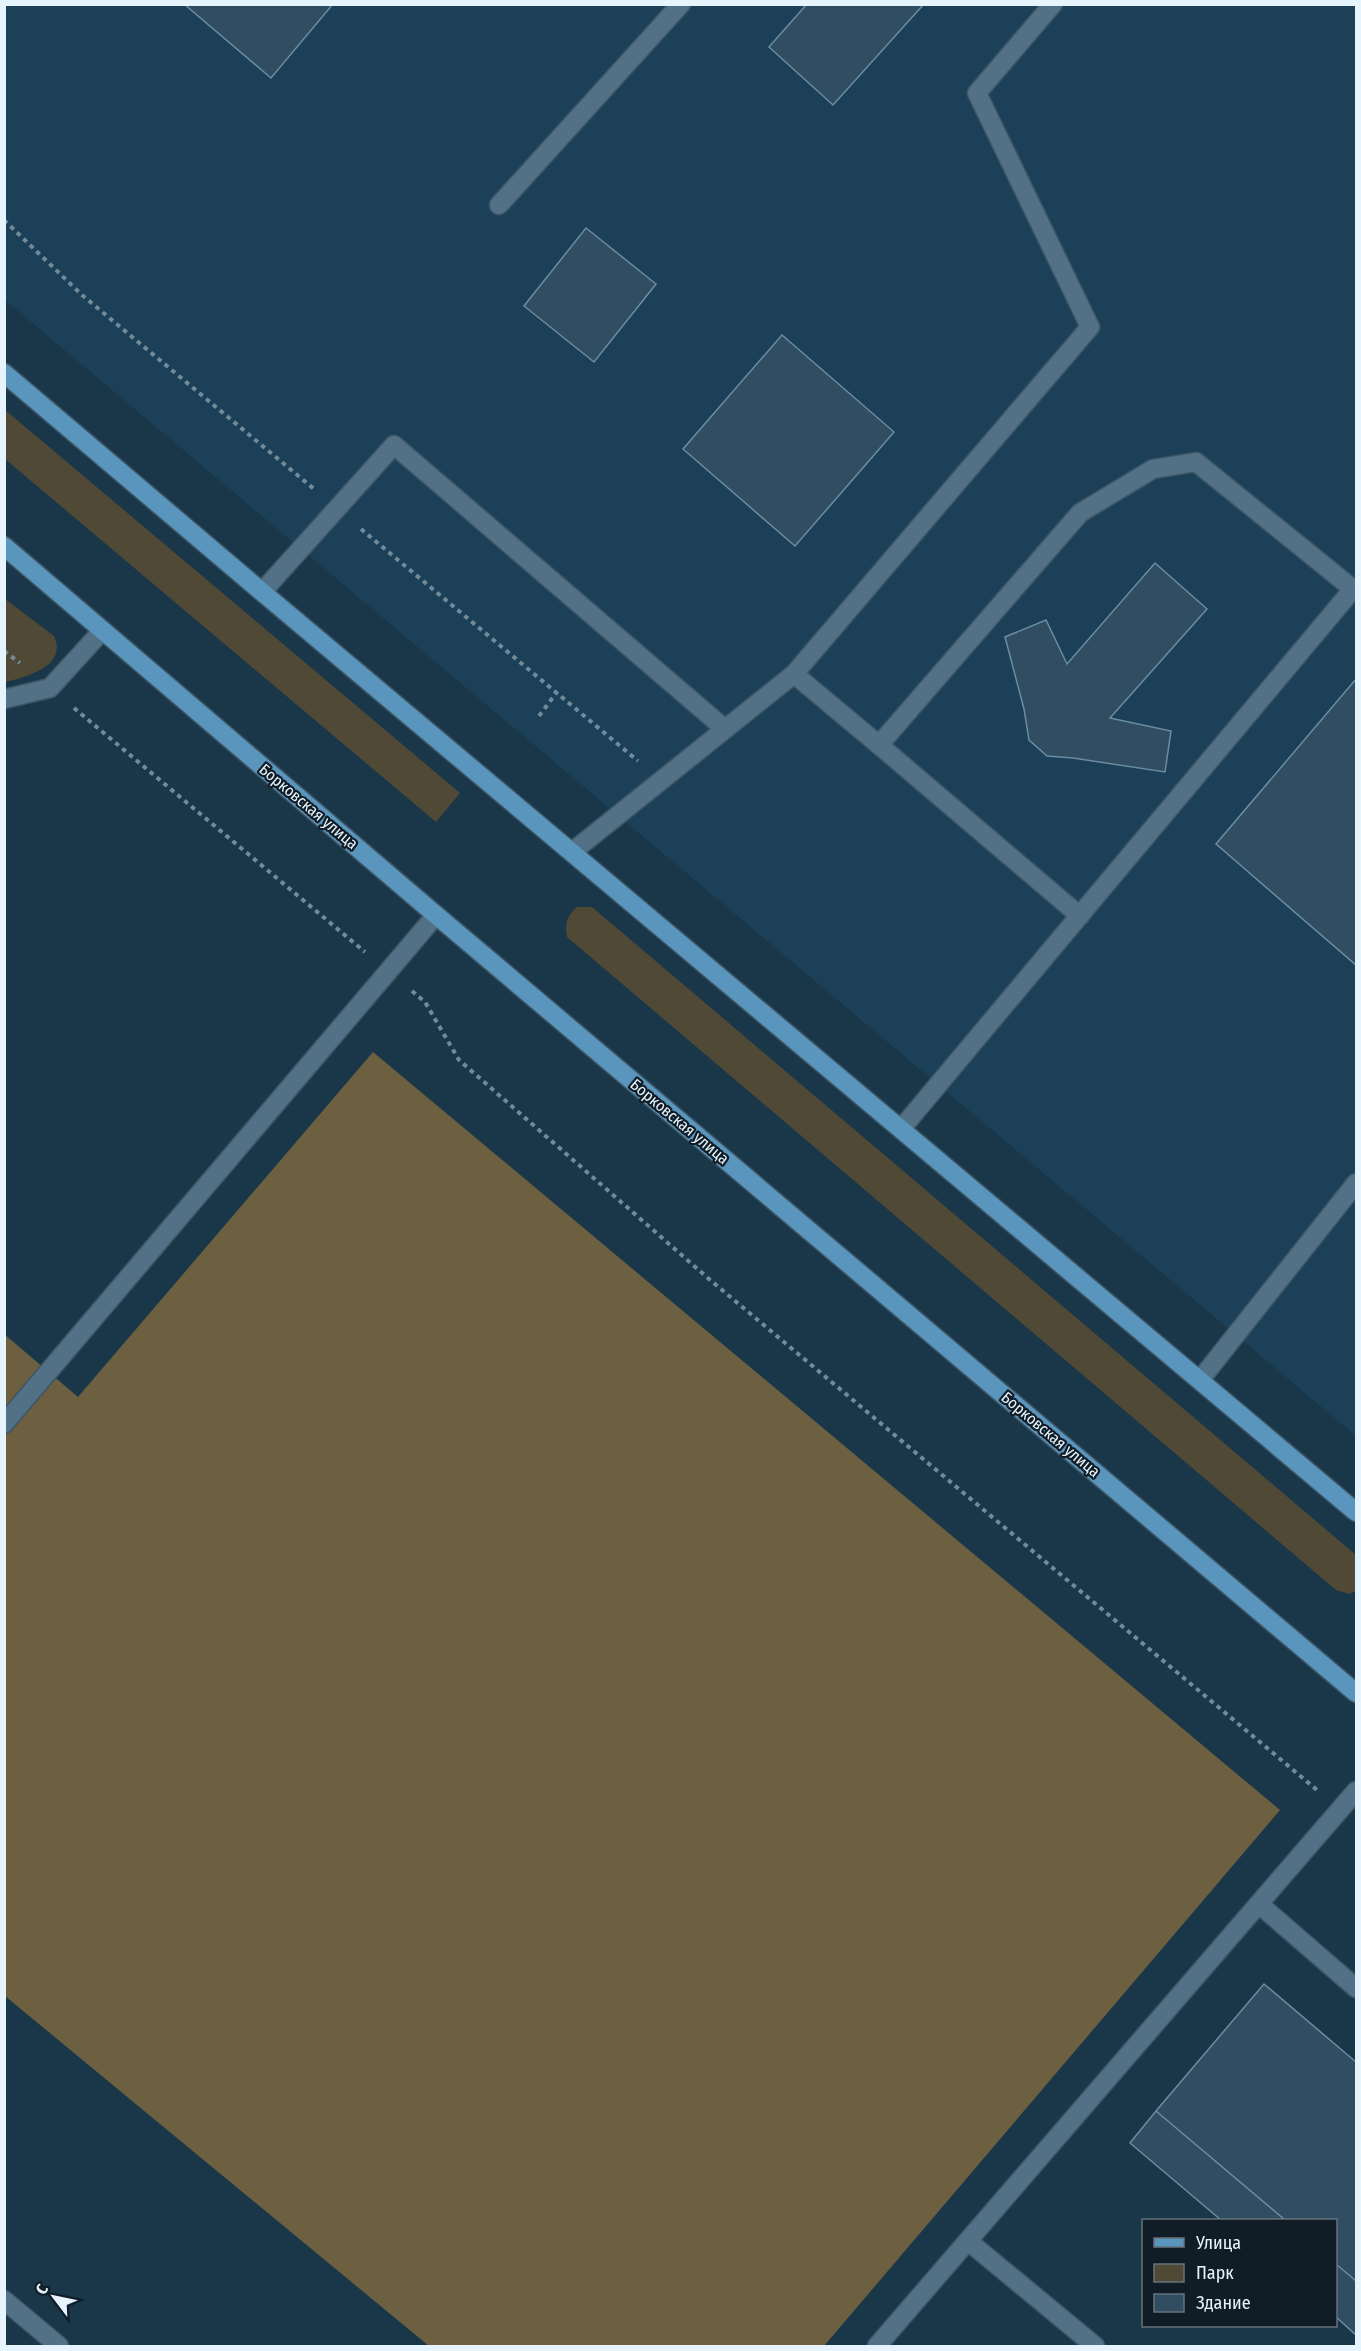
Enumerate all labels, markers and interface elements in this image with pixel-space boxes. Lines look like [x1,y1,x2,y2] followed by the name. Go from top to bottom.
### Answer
[256,760,362,853] street label: Борковская улица
[627,1075,733,1168] street label: Борковская улица
[998,1388,1104,1481] street label: Борковская улица
[1142,2219,1337,2327] legend
[1195,2232,1241,2254] text: Улица
[1196,2262,1234,2284] text: Парк
[24,2267,84,2327] north arrow
[31,2280,52,2298] text: С
[1196,2292,1251,2314] text: Здание

